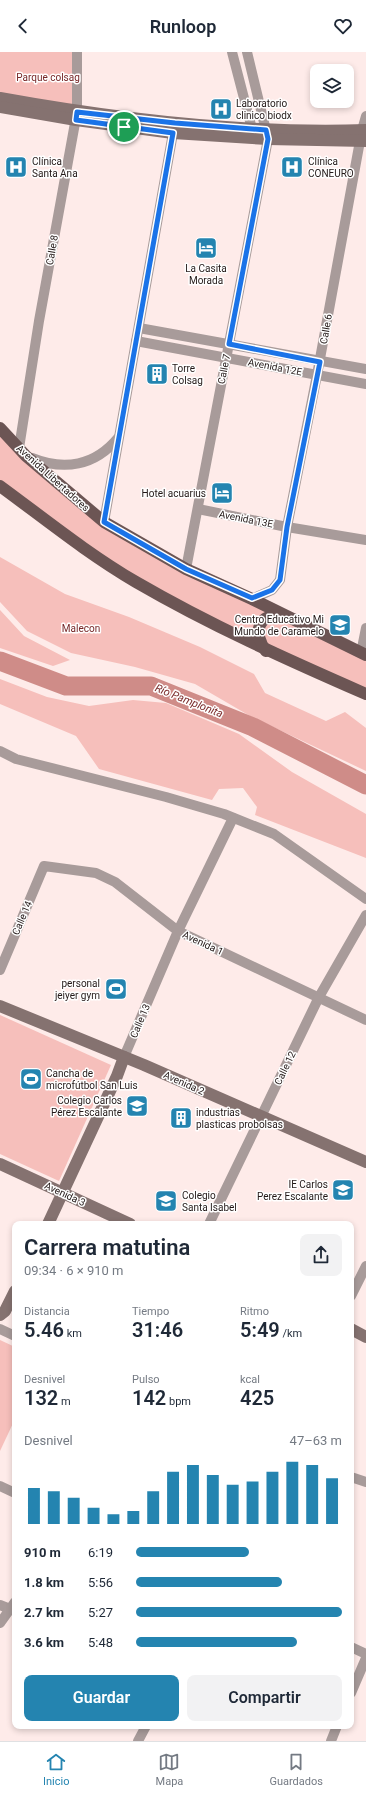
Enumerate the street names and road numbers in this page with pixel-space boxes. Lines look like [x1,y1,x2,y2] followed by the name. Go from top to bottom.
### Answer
[44,234,60,266] street label: Calle 8
[318,313,334,345] street label: Calle 6
[216,353,232,385] street label: Calle 7
[247,356,303,378] street label: Avenida 12E
[14,442,92,514] street label: Avenida Libertadores
[218,508,274,530] street label: Avenida 13E
[10,899,34,937] street label: Calle 14
[181,929,225,957] street label: Avenida 1
[128,1002,152,1040] street label: Calle 13
[272,1049,298,1087] street label: Calle 12
[162,1069,206,1097] street label: Avenida 2
[43,1180,87,1208] street label: Avenida 3

